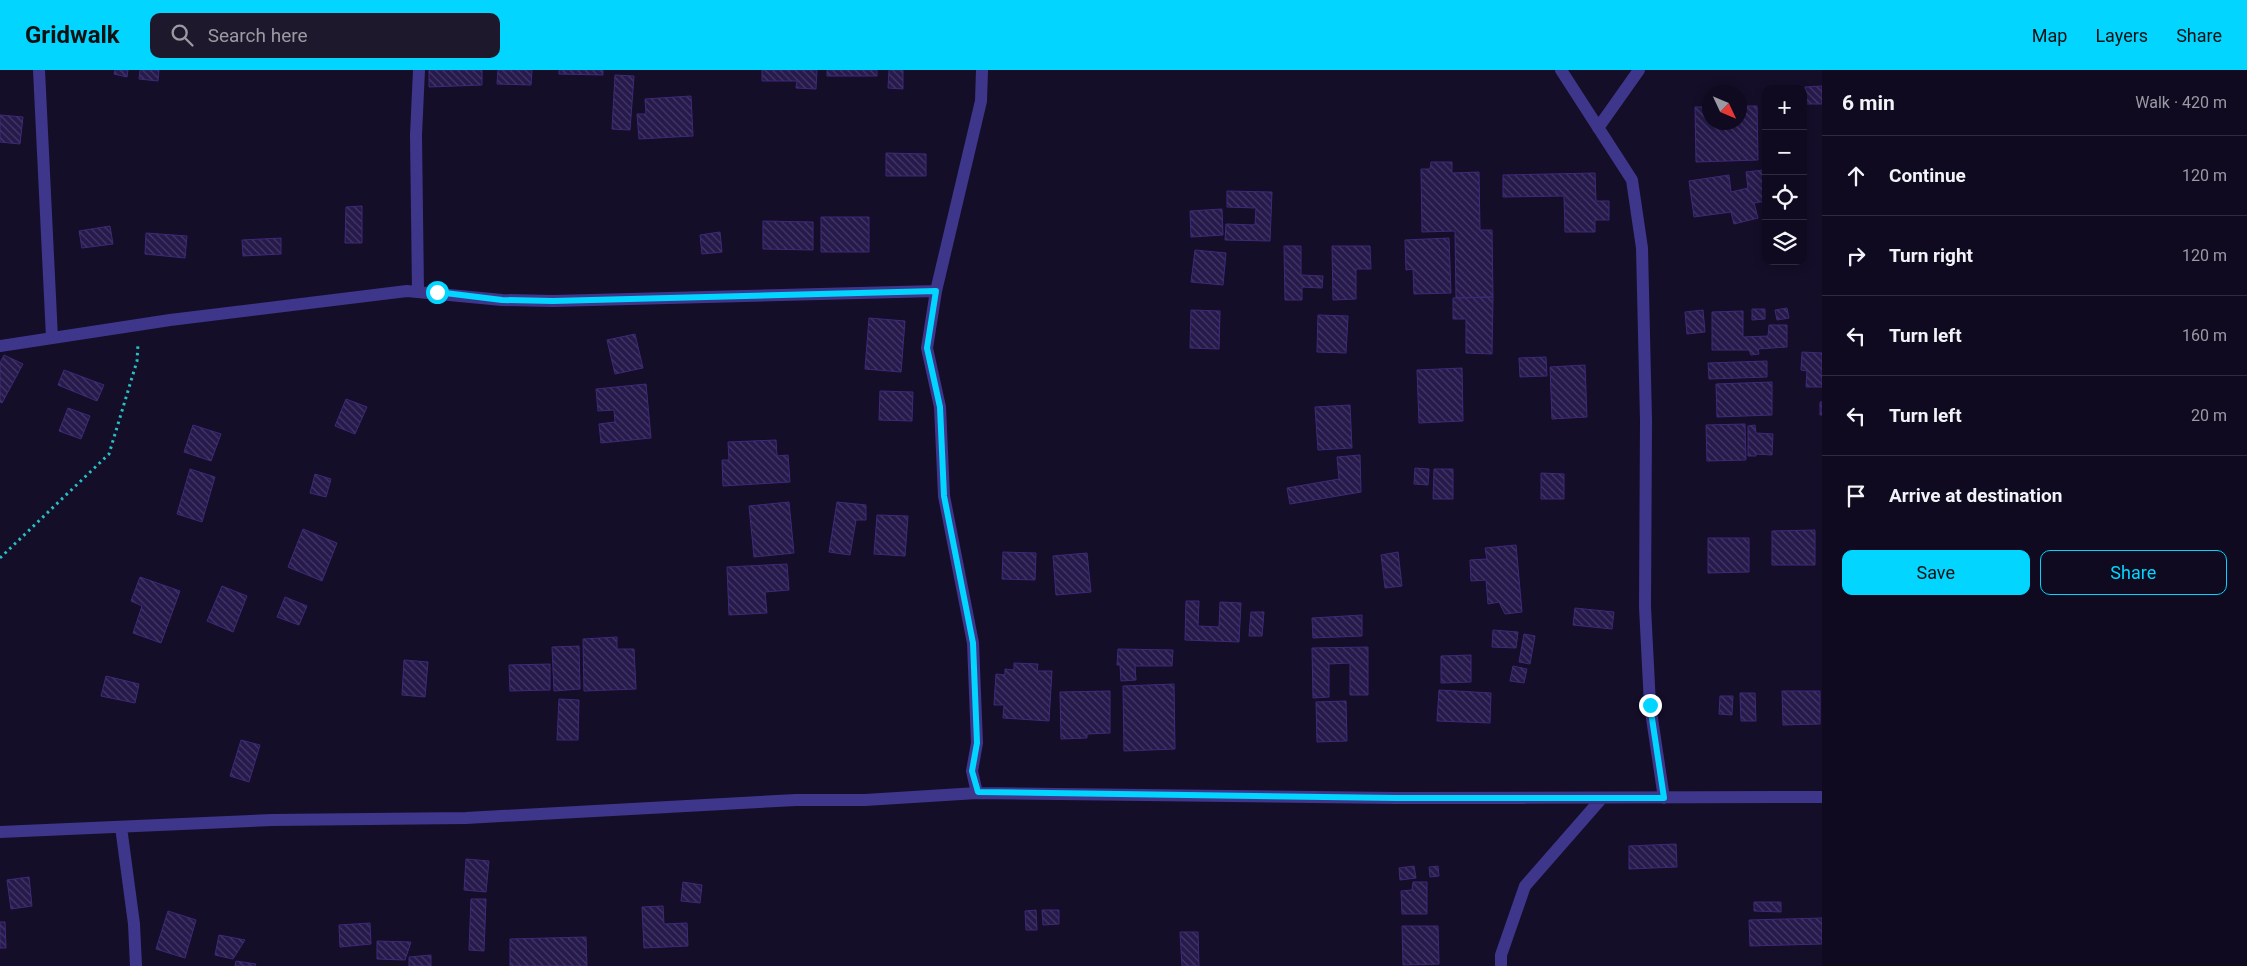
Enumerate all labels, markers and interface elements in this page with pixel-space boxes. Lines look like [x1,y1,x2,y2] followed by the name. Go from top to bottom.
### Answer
[150,13,500,58] search box
[25,21,120,49] text: Gridwalk
[168,21,196,49] icon: search
[208,24,308,47] text: Search here
[2032,25,2067,46] text: Map
[2095,25,2148,46] text: Layers
[2176,25,2222,46] text: Share
[1702,85,1747,130] north arrow
[1762,85,1807,265] map controls
[1762,85,1807,130] button: +
[1842,91,1895,115] text: 6 min
[2135,93,2227,112] text: Walk · 420 m
[1762,130,1807,175] button: −
[1842,162,1870,190] icon: ahead
[1889,164,1966,187] text: Continue
[2182,166,2227,185] text: 120 m
[1762,175,1807,220] button: locate
[1762,220,1807,265] button: layers
[1842,242,1870,270] icon: right
[1889,244,1973,267] text: Turn right
[2182,246,2227,265] text: 120 m
[426,281,449,304] route start
[1842,322,1870,350] icon: left
[1889,324,1962,347] text: Turn left
[2182,326,2227,345] text: 160 m
[1842,402,1870,430] icon: left
[1889,404,1962,427] text: Turn left
[2191,406,2227,425] text: 20 m
[1842,482,1870,510] icon: arrive
[1889,484,2062,507] text: Arrive at destination
[1842,550,2030,595] button: Save
[2040,550,2227,595] button: Share
[1639,694,1662,717] route end

